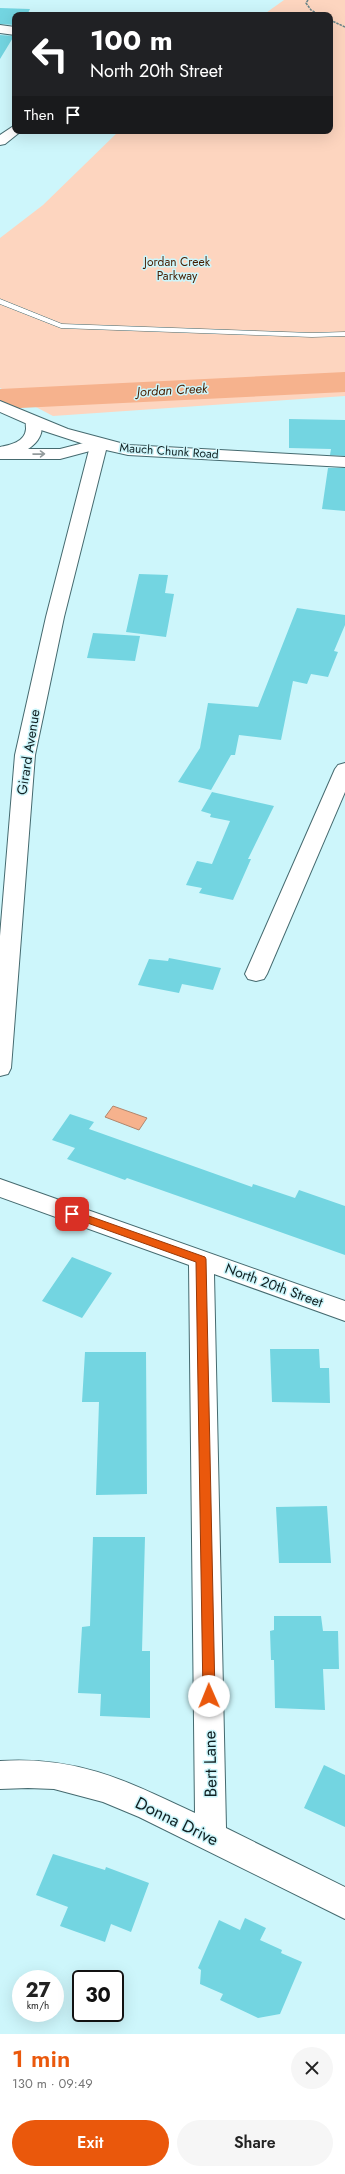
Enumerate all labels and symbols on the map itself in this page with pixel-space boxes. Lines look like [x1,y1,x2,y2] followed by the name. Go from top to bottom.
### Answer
[142,253,211,285] park label: Jordan Creek Parkway
[133,379,208,401] water label: Jordan Creek
[119,439,219,463] street label: Mauch Chunk Road
[32,451,45,458] one-way arrow
[11,708,45,796] street label: Girard Avenue
[55,1197,89,1231] pin
[222,1258,326,1312] street label: North 20th Street
[188,1675,230,1717] position arrow
[197,1730,223,1798] street label: Bert Lane
[131,1791,223,1852] street label: Donna Drive
[72,1970,124,2022] speed limit sign: 30

